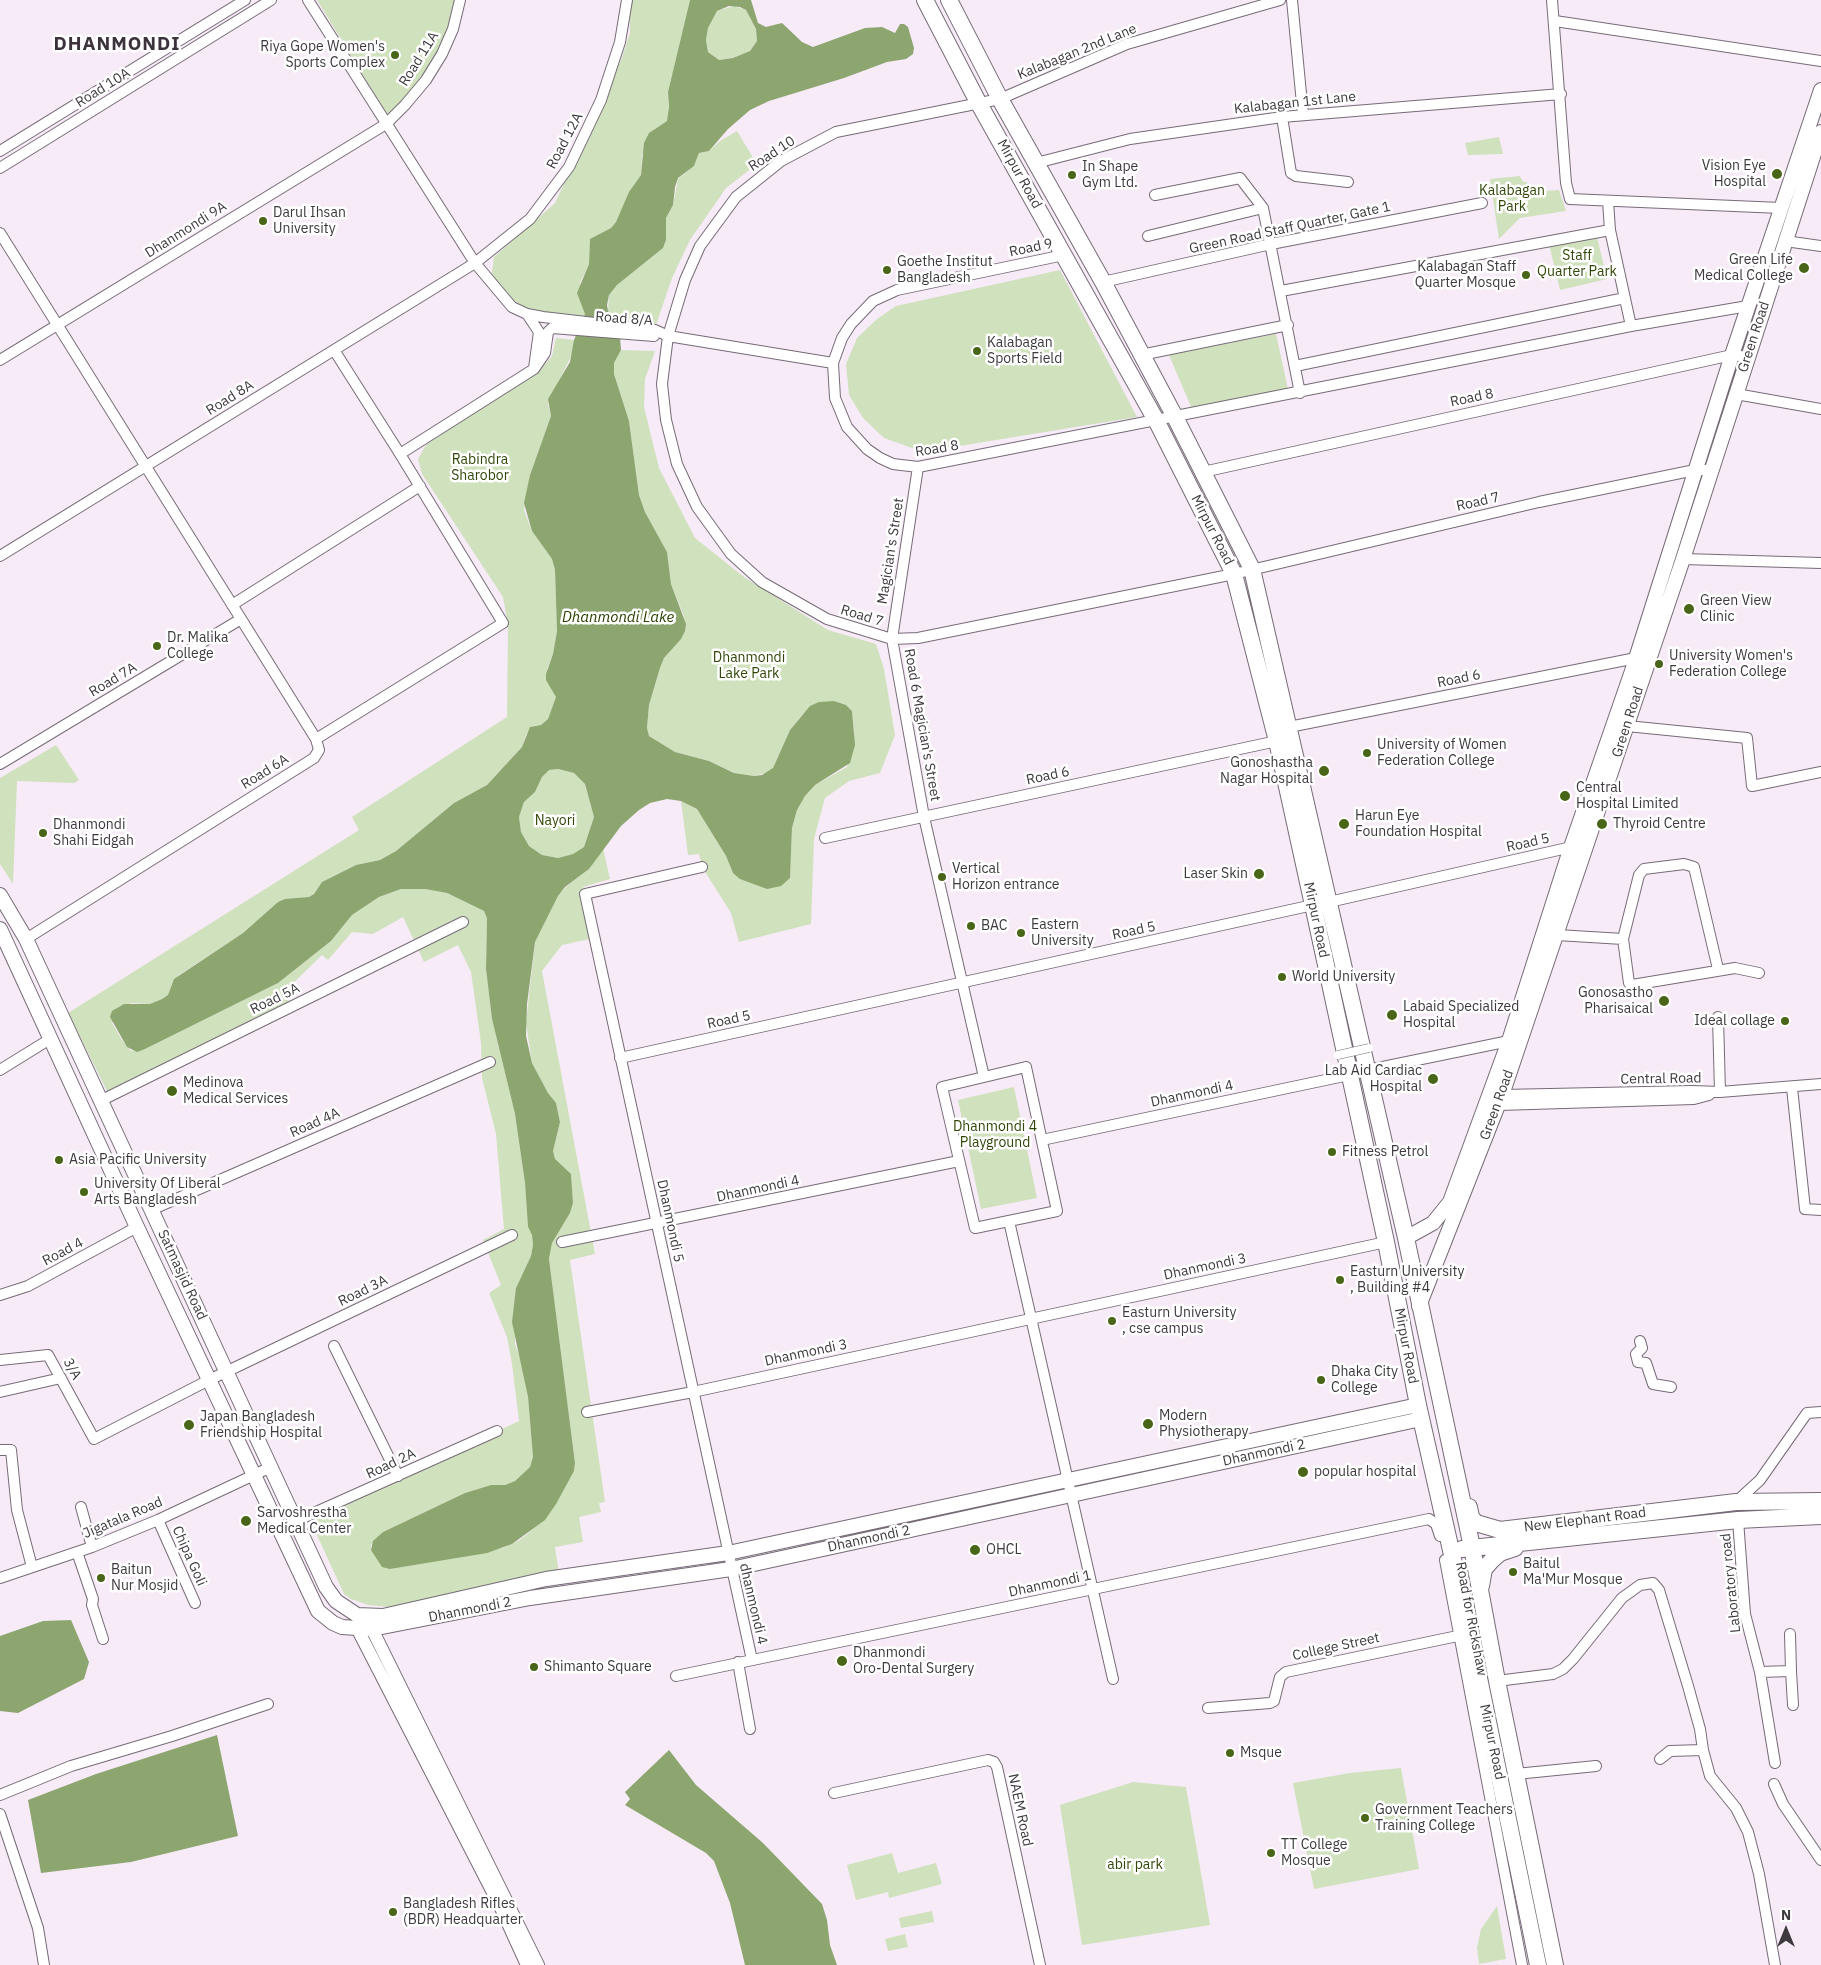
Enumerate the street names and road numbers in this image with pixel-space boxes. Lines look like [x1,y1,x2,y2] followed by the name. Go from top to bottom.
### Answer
[1015,20,1139,84] street label: Kalabagan 2nd Lane
[396,29,442,89] street label: Road 11A
[73,65,133,111] street label: Road 10A
[1233,88,1357,118] street label: Kalabagan 1st Lane
[543,110,587,172] street label: Road 12A
[745,133,799,175] street label: Road 10
[993,136,1045,212] street label: Mirpur Road
[142,198,230,262] street label: Dhanmondi 9A
[1188,198,1392,258] street label: Green Road Staff Quarter, Gate 1
[1008,235,1054,261] street label: Road 9
[1735,299,1773,375] street label: Green Road
[595,309,653,329] street label: Road 8/A
[203,377,257,419] street label: Road 8A
[1449,385,1495,411] street label: Road 8
[914,437,960,461] street label: Road 8
[1455,489,1501,515] street label: Road 7
[1187,492,1237,568] street label: Mirpur Road
[874,497,908,605] street label: Magician's Street
[839,602,885,630] street label: Road 7
[900,647,944,803] street label: Road 6 Magician's Street
[86,659,140,701] street label: Road 7A
[1436,667,1482,691] street label: Road 6
[1609,684,1647,760] street label: Green Road
[238,751,292,793] street label: Road 6A
[1025,763,1071,789] street label: Road 6
[1505,830,1551,856] street label: Road 5
[1300,881,1332,959] street label: Mirpur Road
[1111,918,1157,944] street label: Road 5
[248,980,302,1018] street label: Road 5A
[706,1007,752,1033] street label: Road 5
[1477,1068,1517,1142] street label: Green Road
[1620,1070,1702,1088] street label: Central Road
[1149,1077,1235,1111] street label: Dhanmondi 4
[287,1105,343,1141] street label: Road 4A
[715,1172,801,1206] street label: Dhanmondi 4
[653,1178,687,1264] street label: Dhanmondi 5
[154,1227,210,1323] street label: Satmasjid Road
[40,1234,86,1270] street label: Road 4
[1162,1250,1248,1284] street label: Dhanmondi 3
[336,1272,390,1310] street label: Road 3A
[1390,1307,1422,1385] street label: Mirpur Road
[763,1336,849,1370] street label: Dhanmondi 3
[59,1355,85,1383] street label: 3/A
[1221,1436,1307,1470] street label: Dhanmondi 2
[363,1445,419,1483] street label: Road 2A
[81,1494,165,1542] street label: Jigatala Road
[1523,1504,1647,1536] street label: New Elephant Road
[826,1522,912,1556] street label: Dhanmondi 2
[168,1523,210,1589] street label: Chipa Goli
[1717,1533,1745,1633] street label: Laboratory road
[1452,1560,1490,1678] street label: Road for Rickshaw
[735,1562,771,1646] street label: dhanmondi 4
[1007,1567,1093,1601] street label: Dhanmondi 1
[427,1594,513,1626] street label: Dhanmondi 2
[1291,1630,1381,1664] street label: College Street
[1476,1703,1508,1781] street label: Mirpur Road
[1004,1772,1036,1848] street label: NAEM Road

